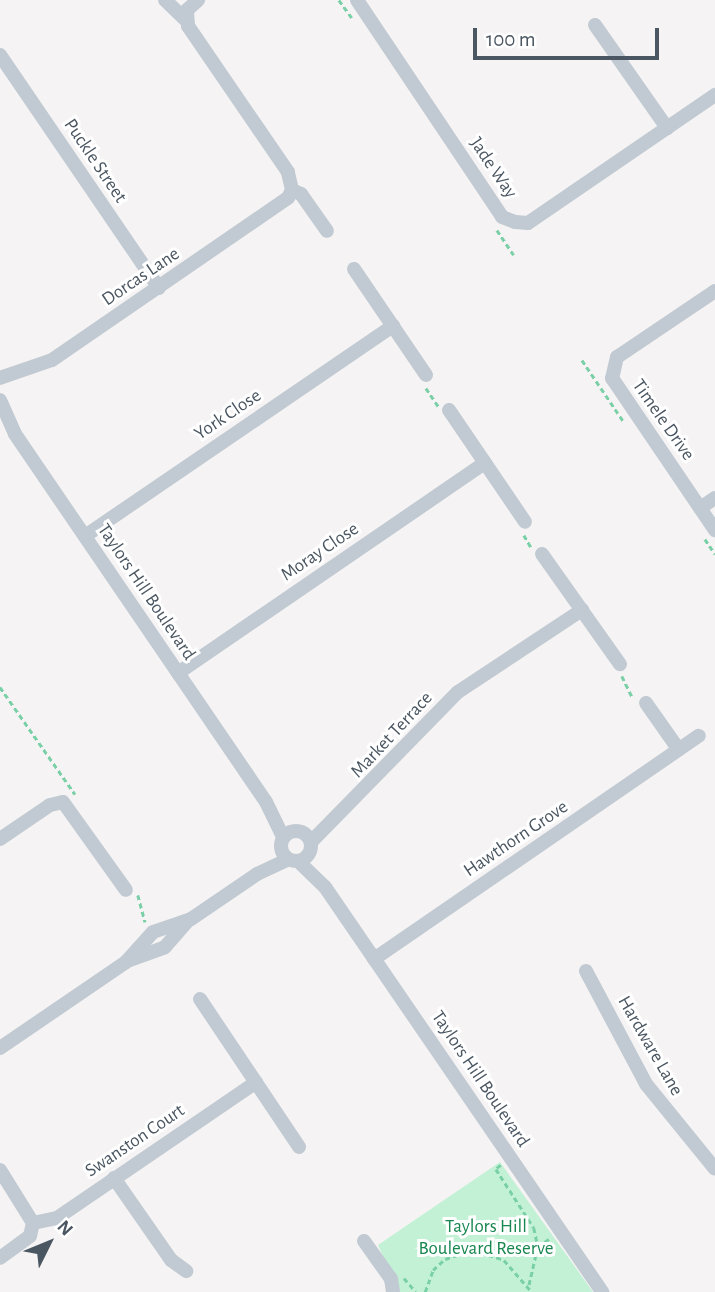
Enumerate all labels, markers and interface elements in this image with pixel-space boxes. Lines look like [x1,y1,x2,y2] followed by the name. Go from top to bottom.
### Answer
[477,14,662,58] scale bar
[486,29,536,50] text: 100 m
[59,115,131,207] street label: Puckle Street
[464,133,522,203] street label: Jade Way
[98,243,184,311] street label: Dorcas Lane
[627,375,699,465] street label: Timele Drive
[190,384,266,446] street label: York Close
[277,518,363,586] street label: Moray Close
[92,519,200,665] street label: Taylors Hill Boulevard
[346,687,438,783] street label: Market Terrace
[460,796,572,882] street label: Hawthorn Grove
[612,992,688,1100] street label: Hardware Lane
[426,1006,534,1152] street label: Taylors Hill Boulevard
[81,1099,189,1183] street label: Swanston Court
[14,1208,84,1278] north arrow
[418,1216,554,1260] park label: Taylors Hill Boulevard Reserve
[53,1217,76,1240] text: N

